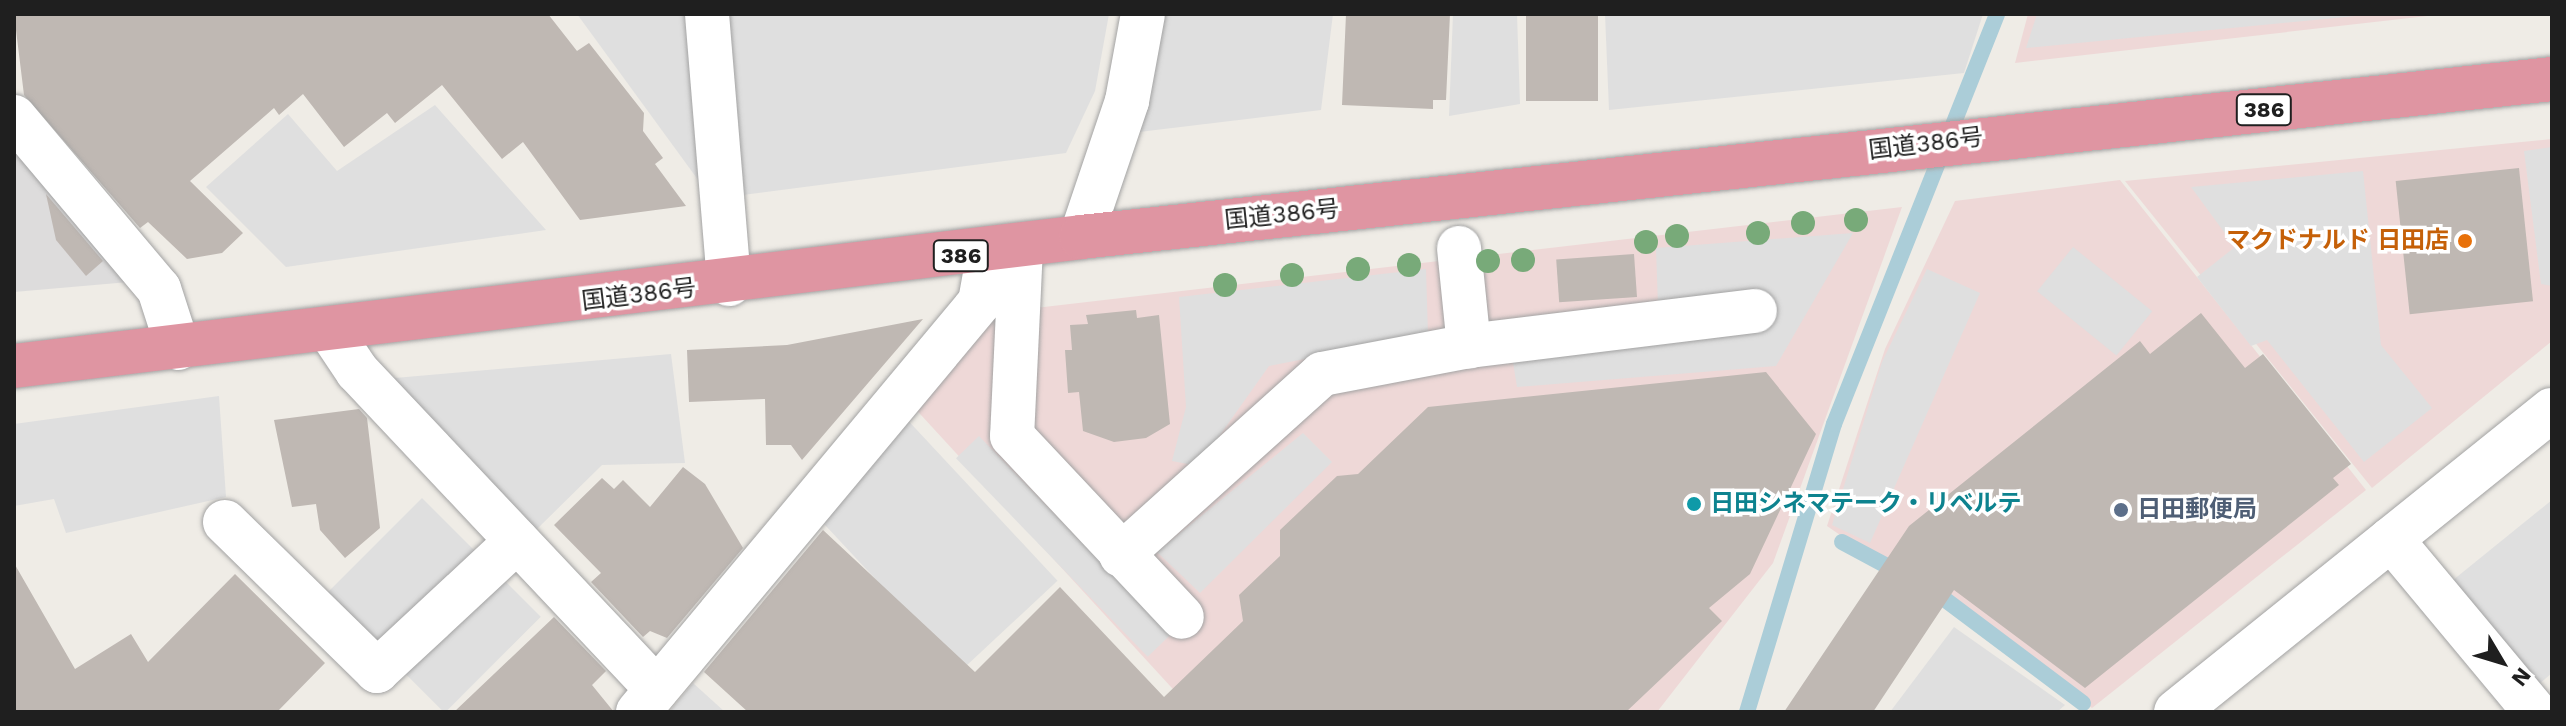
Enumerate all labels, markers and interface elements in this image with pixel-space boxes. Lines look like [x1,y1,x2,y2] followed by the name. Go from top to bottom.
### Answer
[2234,92,2294,128] road number: 386
[1867,123,1985,165] street label: 国道386号
[1223,195,1341,235] street label: 国道386号
[2226,227,2449,255] place label: マクドナルド 日田店
[2456,232,2474,250] marker: マクドナルド 日田店
[931,238,991,274] road number: 386
[580,274,698,316] street label: 国道386号
[1710,490,2022,518] place label: 日田シネマテーク・リベルテ
[1685,495,1703,513] marker: 日田シネマテーク・リベルテ
[2137,496,2257,524] place label: 日田郵便局
[2112,501,2130,519] marker: 日田郵便局
[2462,622,2542,702] north arrow
[2506,663,2536,691] text: N

